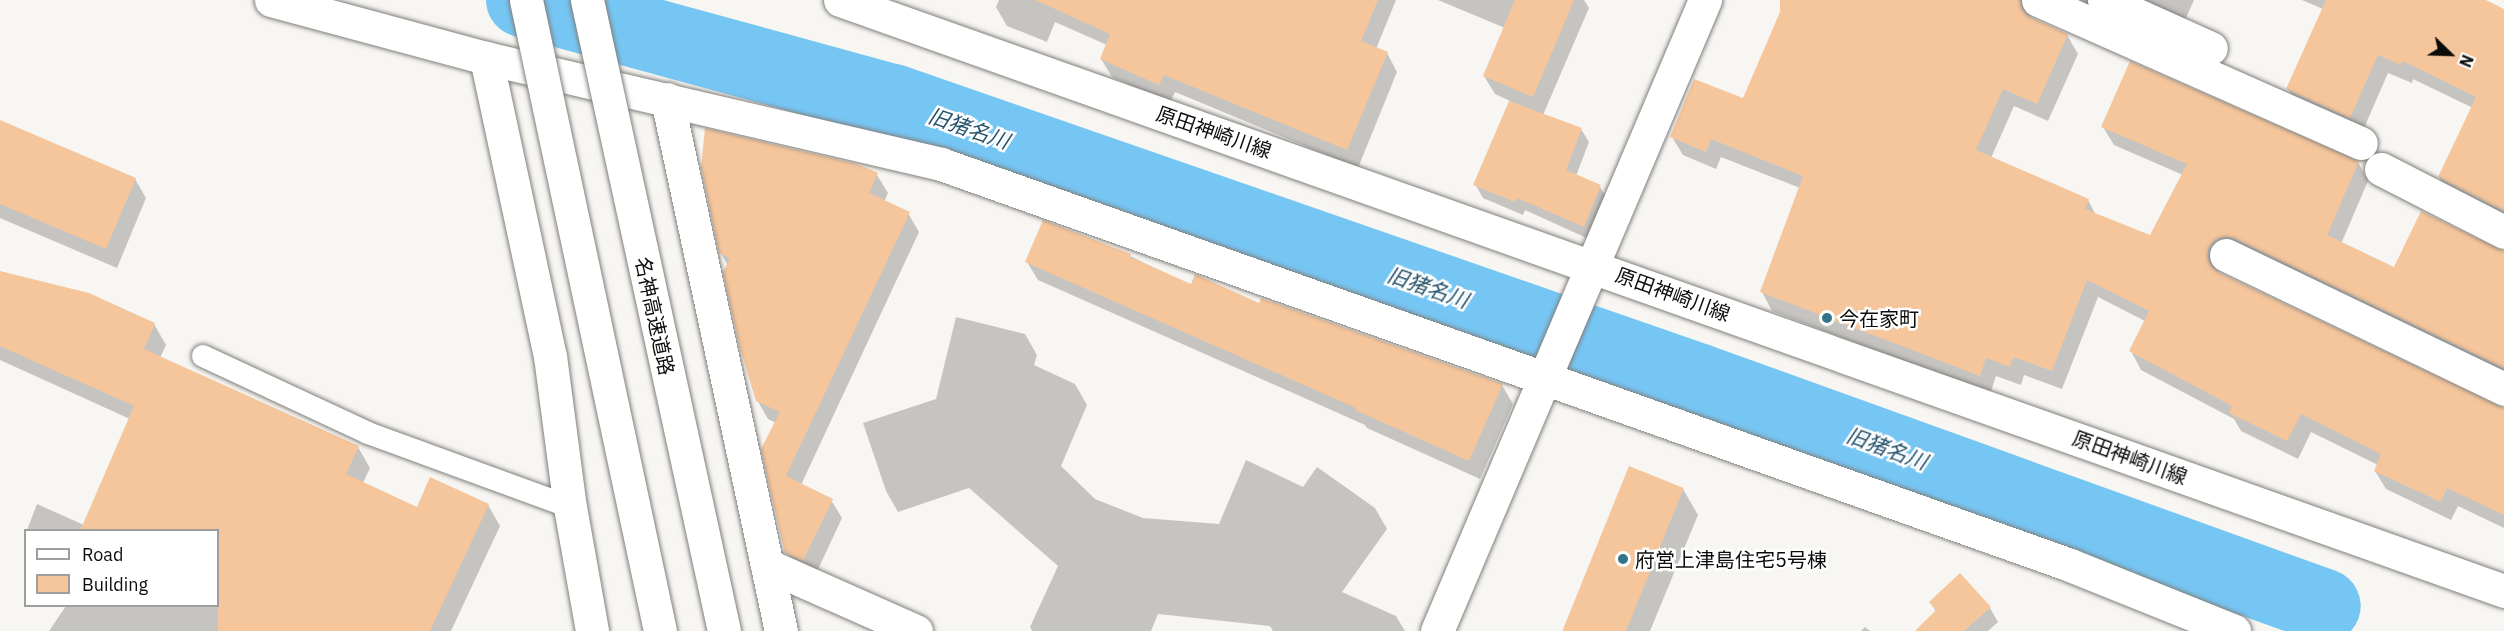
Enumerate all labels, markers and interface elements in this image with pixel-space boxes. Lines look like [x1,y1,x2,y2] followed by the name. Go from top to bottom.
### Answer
[2420,24,2480,84] north arrow
[2455,52,2478,70] text: N
[1153,101,1275,163] street label: 原田神崎川線
[925,102,1013,154] water label: 旧猪名川
[631,255,679,377] street label: 名神高速道路
[1384,261,1472,313] water label: 旧猪名川
[1613,262,1733,326] street label: 原田神崎川線
[1839,306,1919,330] place label: 今在家町
[1820,311,1834,325] marker: 今在家町
[1843,422,1931,474] water label: 旧猪名川
[2070,425,2190,489] street label: 原田神崎川線
[24,529,219,607] legend
[82,543,123,566] text: Road
[1635,547,1827,571] place label: 府営上津島住宅5号棟
[1616,552,1630,566] marker: 府営上津島住宅5号棟
[82,573,148,596] text: Building

